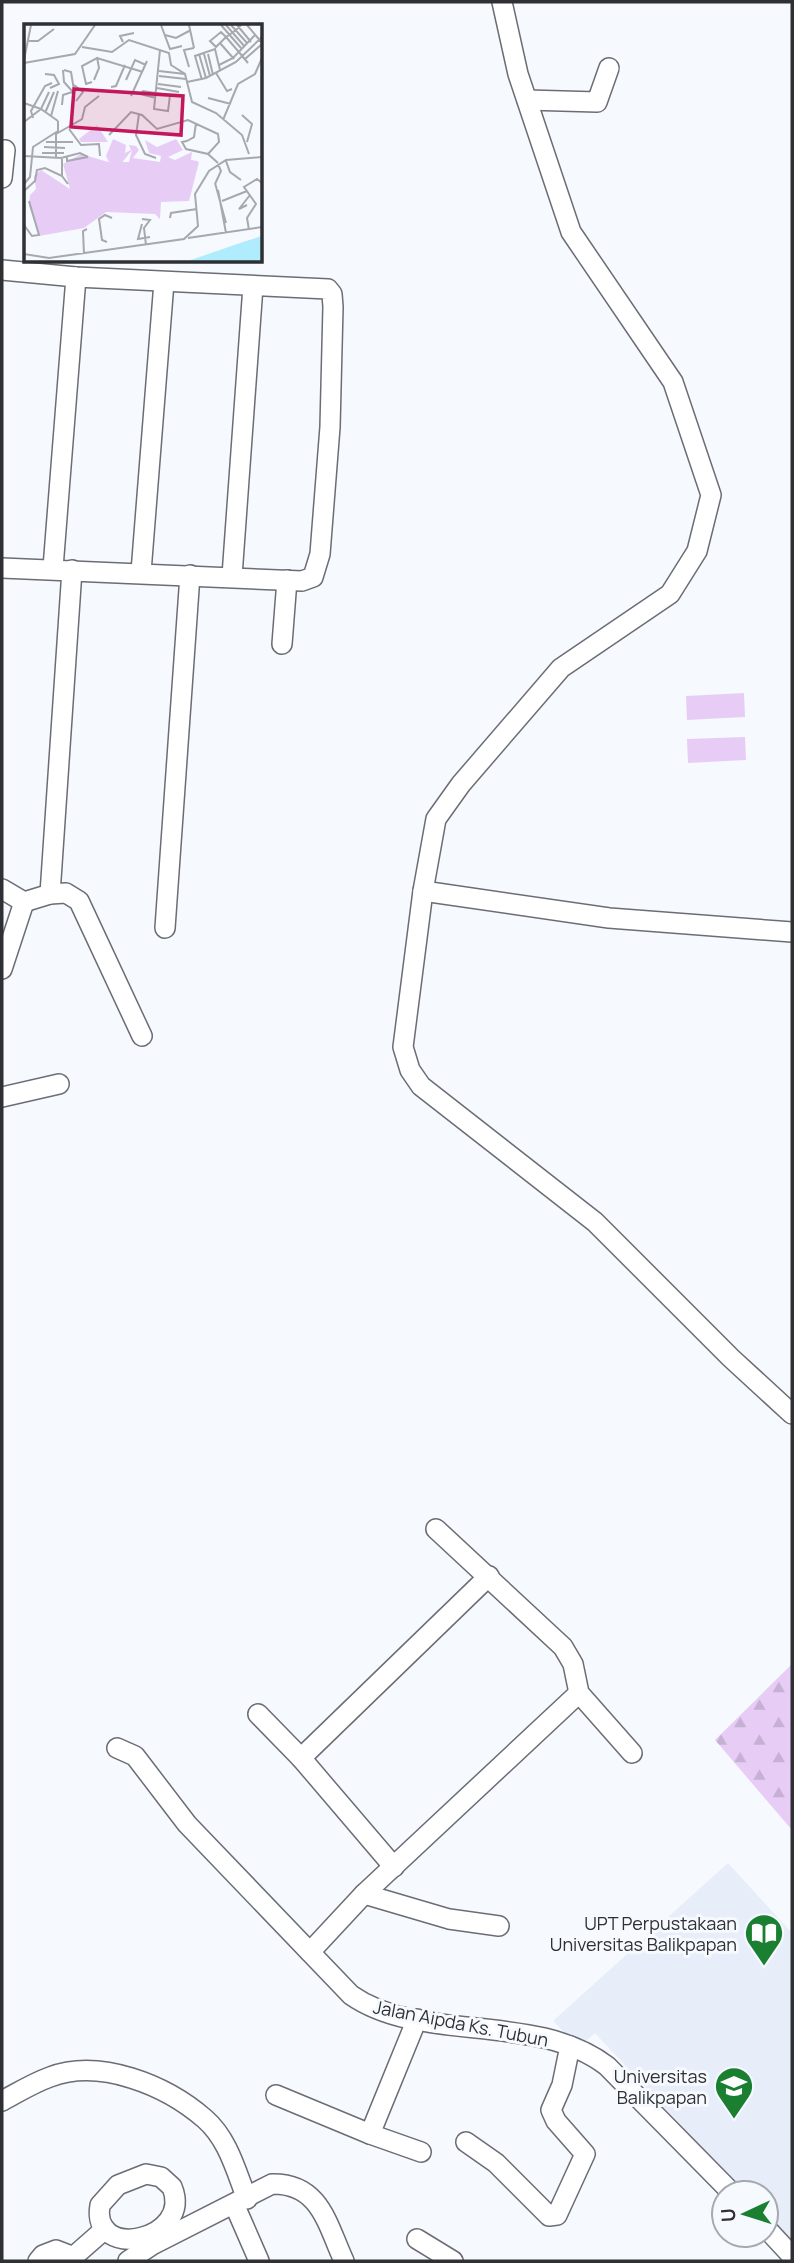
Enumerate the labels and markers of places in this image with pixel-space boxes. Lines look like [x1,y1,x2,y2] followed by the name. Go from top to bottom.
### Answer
[550,1911,737,1956] place label: UPT Perpustakaan Universitas Balikpapan
[743,1912,785,1967] library icon: UPT Perpustakaan Universitas Balikpapan
[614,2064,707,2109] place label: Universitas Balikpapan
[713,2065,755,2120] school or university icon: Universitas Balikpapan

